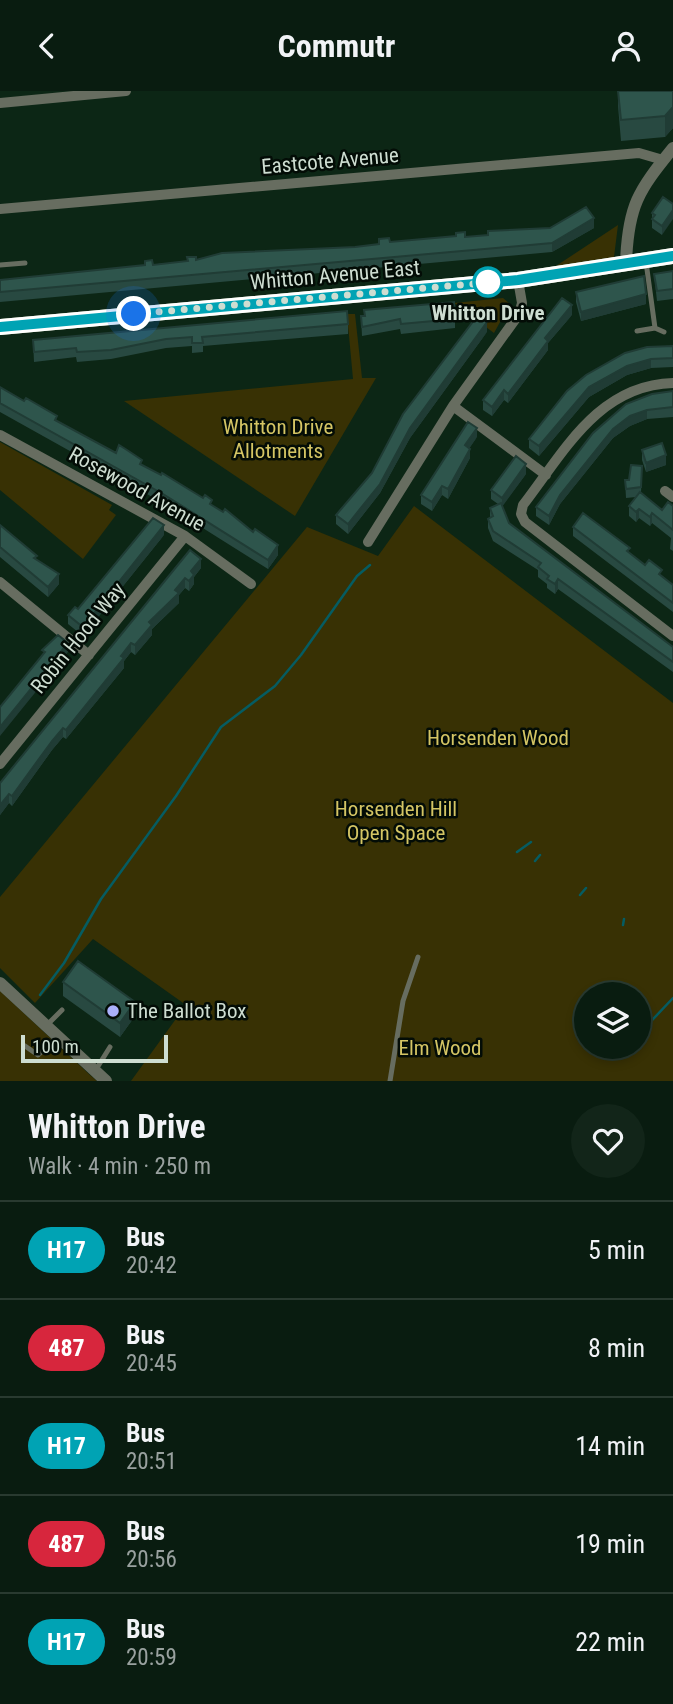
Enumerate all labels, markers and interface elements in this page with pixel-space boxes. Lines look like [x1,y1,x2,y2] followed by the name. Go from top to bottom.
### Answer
[28,27,66,65] icon: back
[278,27,395,65] text: Commutr
[607,27,645,65] icon: person
[260,143,400,179] street label: Eastcote Avenue
[249,256,421,294] street label: Whitton Avenue East
[473,267,503,297] marker: Whitton Drive
[116,296,151,331] your location
[431,301,545,325] place label: Whitton Drive
[223,415,333,463] park label: Whitton Drive Allotments
[65,442,209,536] street label: Rosewood Avenue
[26,578,130,698] street label: Robin Hood Way
[427,726,569,750] park label: Horsenden Wood
[335,797,457,845] park label: Horsenden Hill Open Space
[574,982,651,1059] map controls
[574,982,651,1059] button: layers
[127,999,246,1023] place label: The Ballot Box
[105,1003,121,1019] marker: The Ballot Box
[21,1032,168,1064] scale bar
[32,1035,79,1058] text: 100 m
[398,1036,482,1060] park label: Elm Wood
[571,1104,645,1178] button: heart
[28,1107,206,1146] text: Whitton Drive
[28,1153,211,1180] text: Walk · 4 min · 250 m
[126,1222,165,1252] text: Bus
[588,1235,645,1265] text: 5 min
[47,1236,86,1264] text: H17
[126,1252,177,1279] text: 20:42
[126,1320,165,1350] text: Bus
[588,1333,645,1363] text: 8 min
[48,1334,85,1362] text: 487
[126,1350,177,1377] text: 20:45
[126,1418,165,1448] text: Bus
[575,1431,645,1461] text: 14 min
[47,1432,86,1460] text: H17
[126,1448,177,1475] text: 20:51
[126,1516,165,1546] text: Bus
[575,1529,645,1559] text: 19 min
[48,1530,85,1558] text: 487
[126,1546,177,1573] text: 20:56
[126,1614,165,1644] text: Bus
[575,1627,645,1657] text: 22 min
[47,1628,86,1656] text: H17
[126,1644,177,1671] text: 20:59

